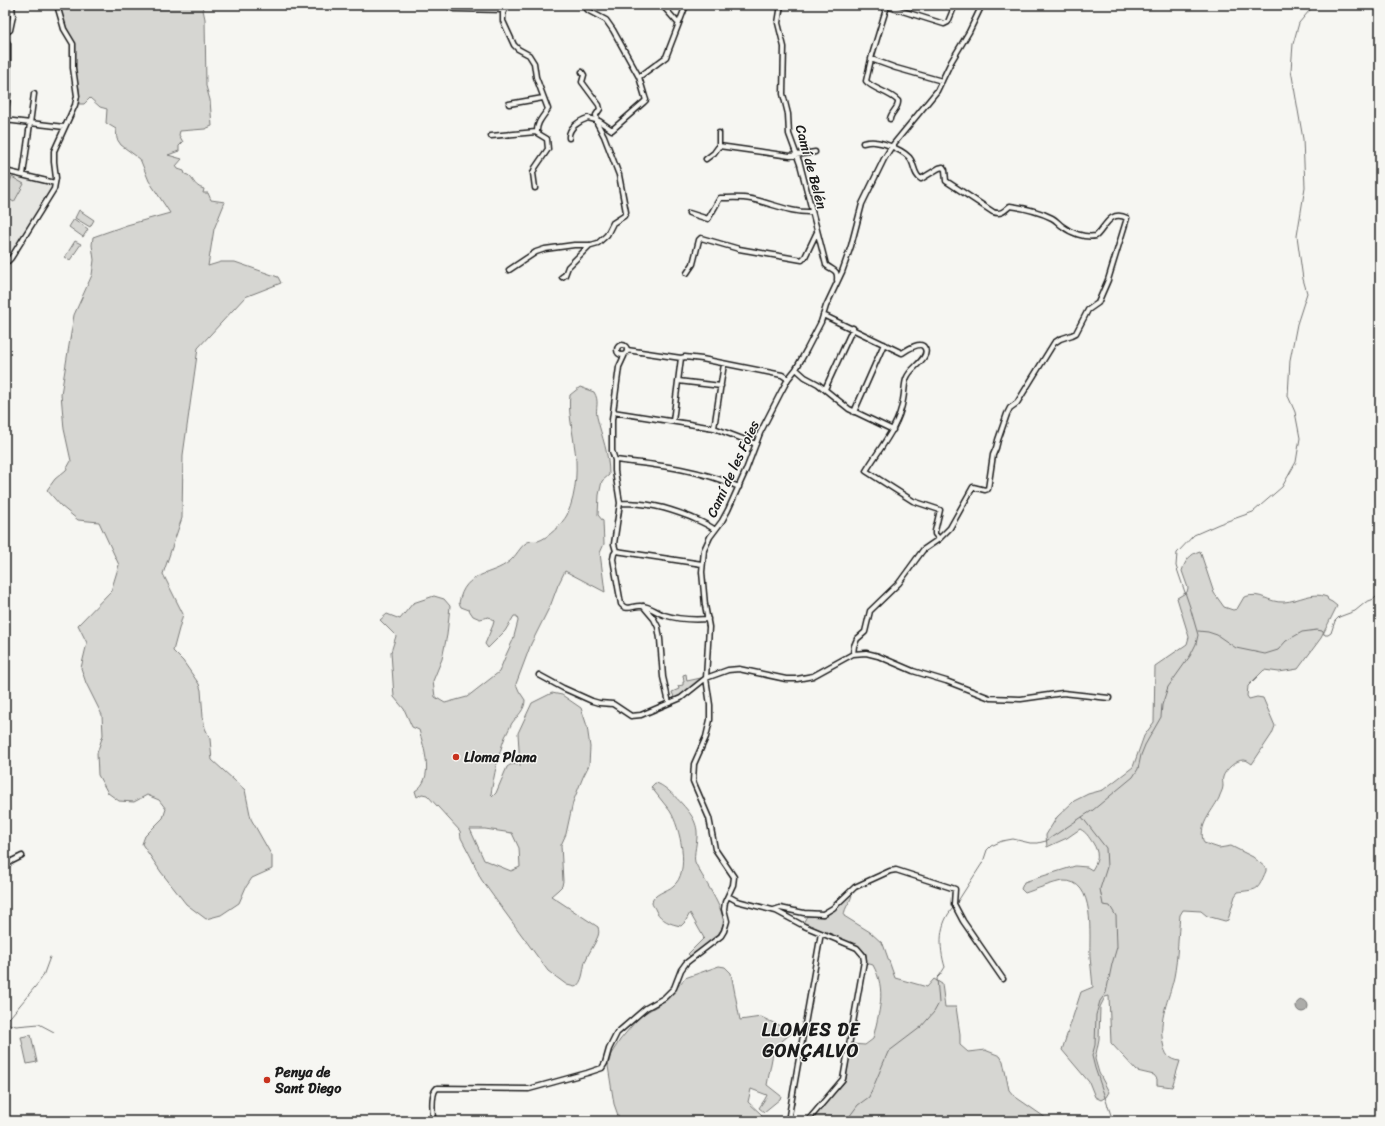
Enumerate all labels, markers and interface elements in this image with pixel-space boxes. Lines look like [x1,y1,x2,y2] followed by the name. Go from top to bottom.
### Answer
[788,122,834,212] street label: Camí de Belén
[700,416,767,522] street label: Camí de les Foies
[464,745,537,770] place label: Lloma Plana
[451,752,461,762] marker: Lloma Plana
[761,1014,861,1067] district label: LLOMES DE GONÇALVO
[274,1060,342,1101] place label: Penya de Sant Diego
[262,1075,272,1085] marker: Penya de Sant Diego

